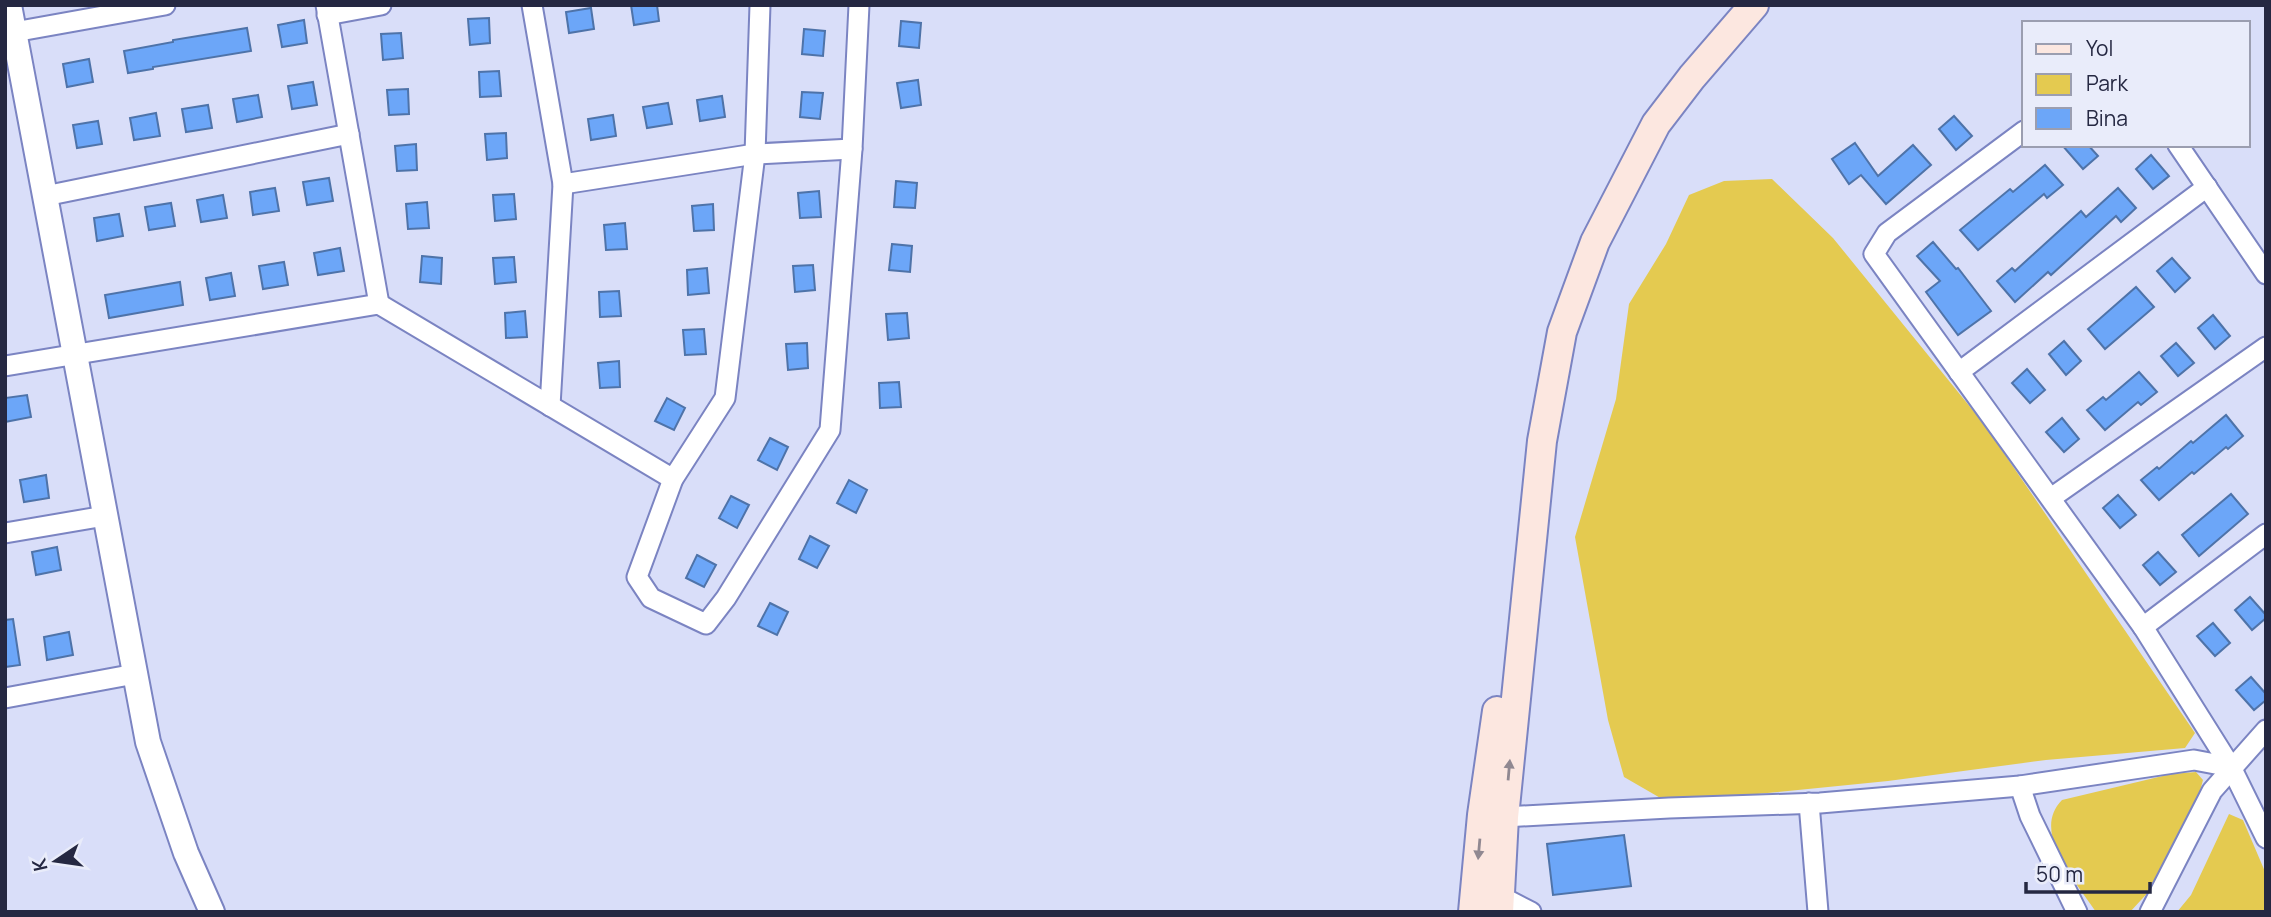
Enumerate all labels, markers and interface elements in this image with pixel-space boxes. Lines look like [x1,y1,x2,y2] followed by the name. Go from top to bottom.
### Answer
[2022,21,2250,147] legend
[2086,34,2113,62] text: Yol
[2086,69,2128,97] text: Park
[2086,104,2128,132] text: Bina
[1504,759,1515,781] one-way arrow
[21,826,91,896] north arrow
[1473,838,1484,860] one-way arrow
[2026,850,2150,894] scale bar
[25,855,53,874] text: K
[2036,860,2083,888] text: 50 m

